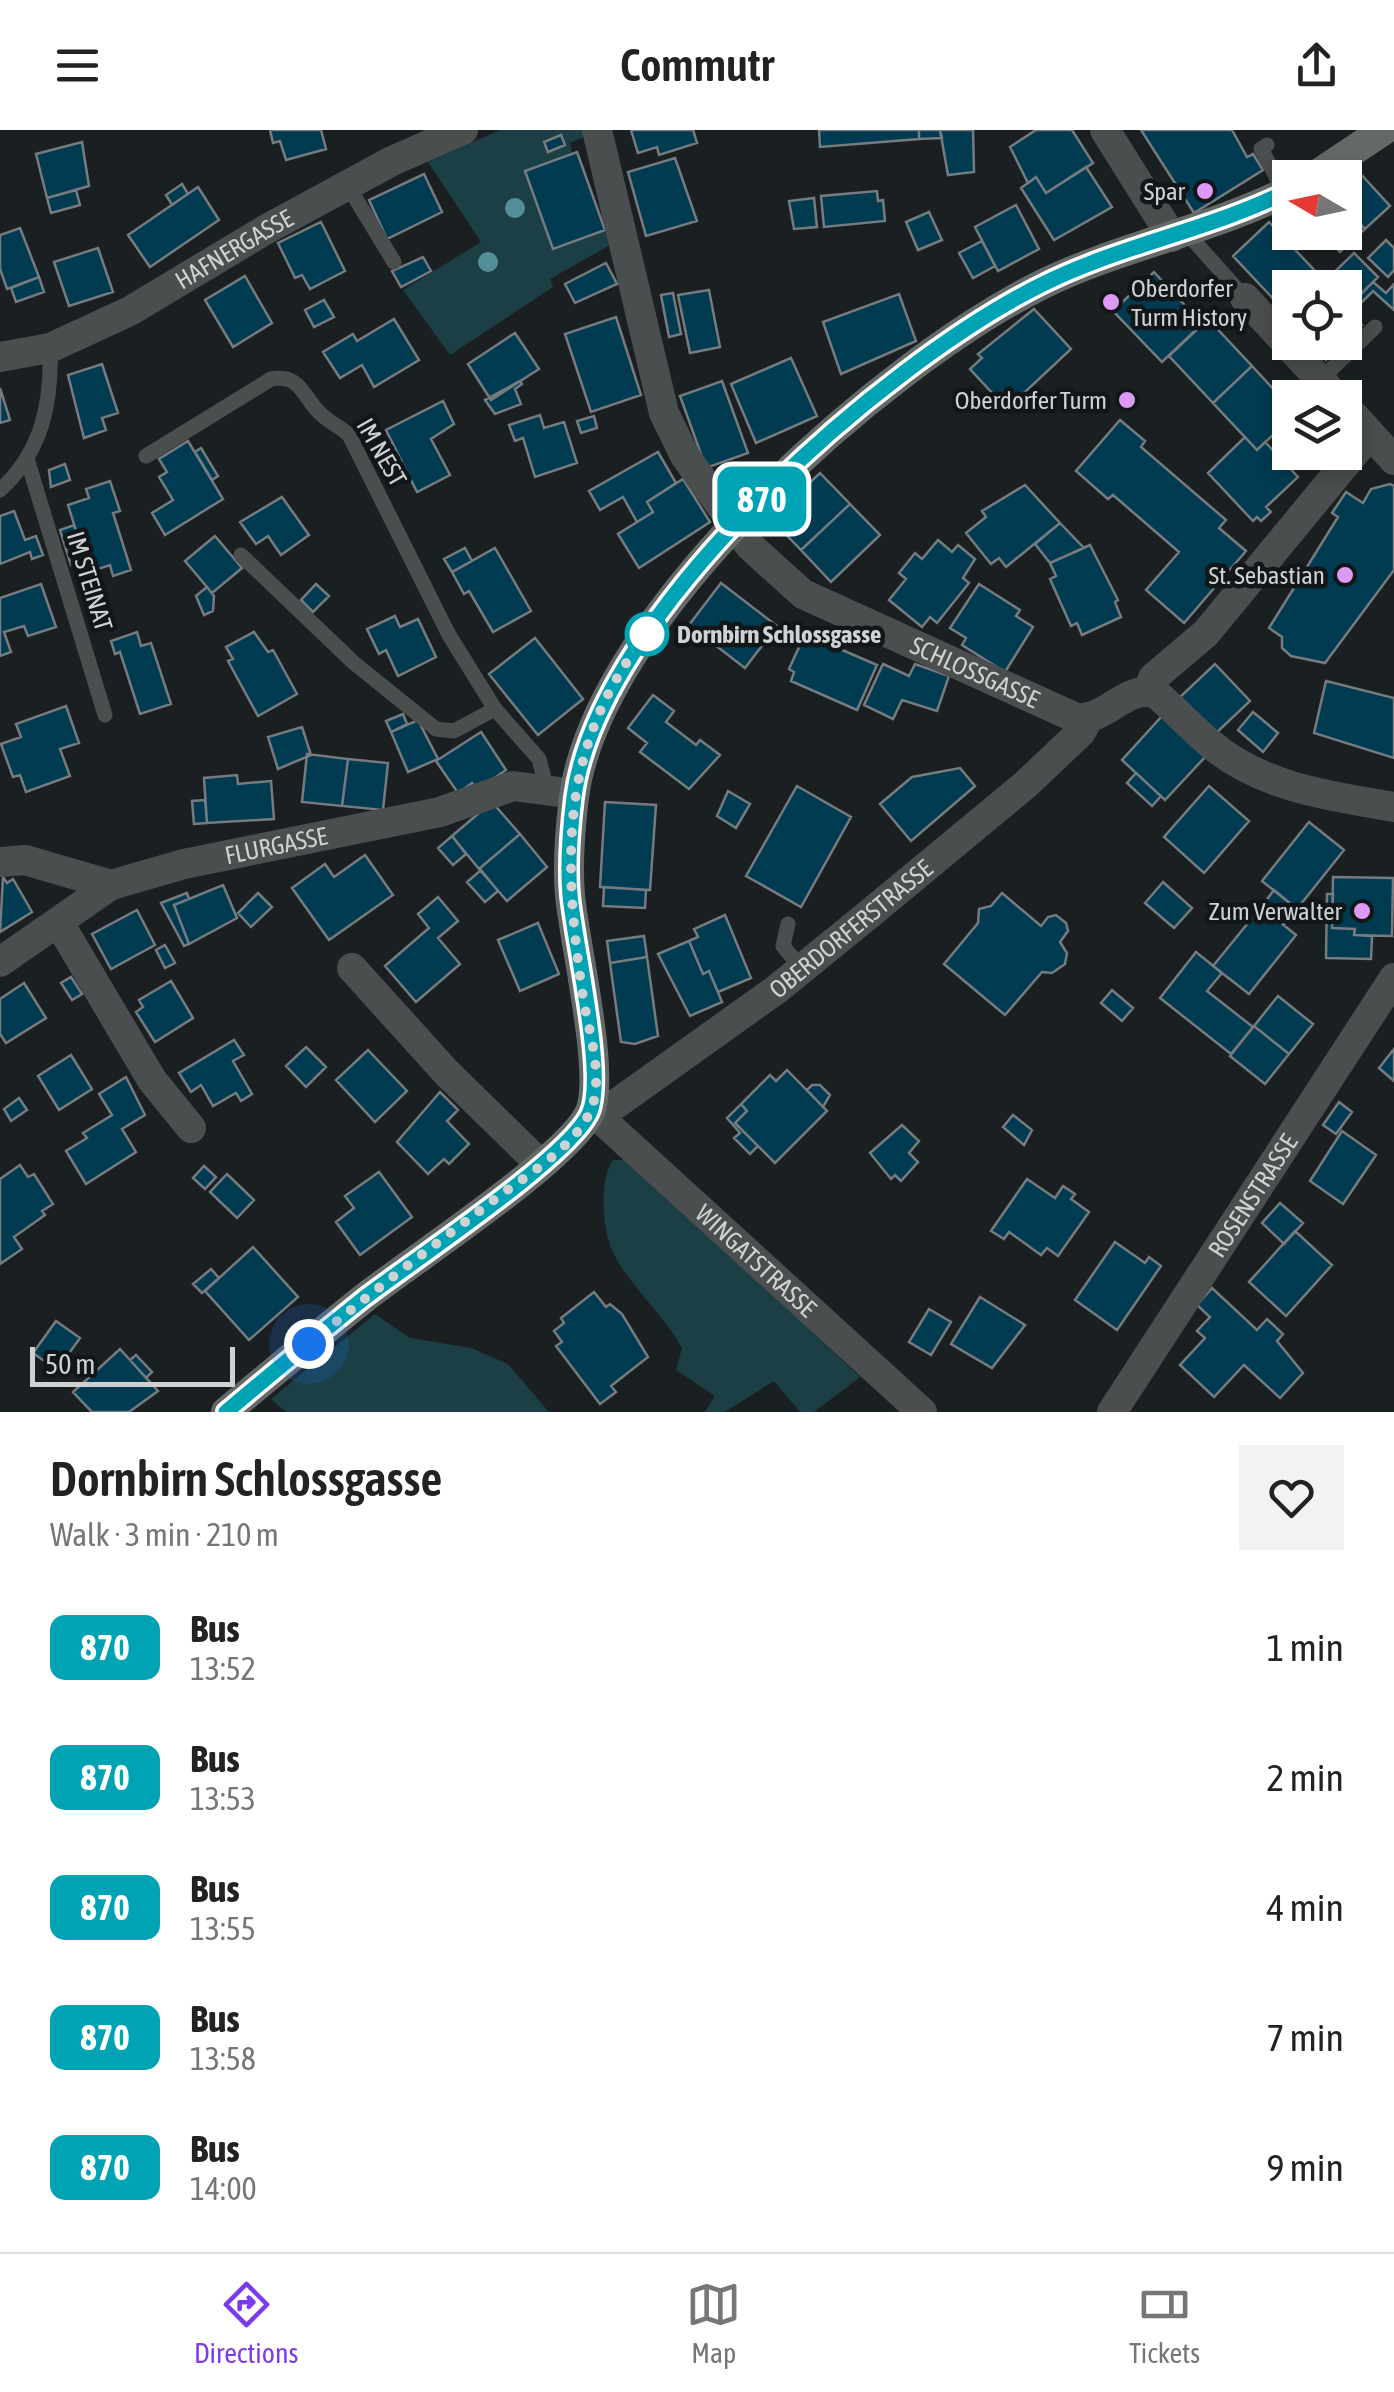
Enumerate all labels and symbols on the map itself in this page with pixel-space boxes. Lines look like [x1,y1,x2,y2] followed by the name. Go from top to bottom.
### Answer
[1272,160,1362,250] north arrow
[1144,177,1186,205] place label: Spar
[1194,180,1216,202] marker: Spar
[170,203,298,295] street label: HAFNERGASSE
[1131,274,1247,331] place label: Oberdorfer Turm History
[1100,291,1122,313] marker: Oberdorfer Turm History
[955,386,1107,414] place label: Oberdorfer Turm
[1116,389,1138,411] marker: Oberdorfer Turm
[352,413,412,491] street label: IM NEST
[704,466,820,532] line badge: 870
[62,528,118,634] street label: IM STEINAT
[1209,561,1325,589] place label: St. Sebastian
[1334,564,1356,586] marker: St. Sebastian
[626,613,668,655] marker: Dornbirn Schlossgasse
[677,620,881,648] place label: Dornbirn Schlossgasse
[906,631,1044,714] street label: SCHLOSSGASSE
[222,821,330,869] street label: FLURGASSE
[764,854,938,1004] street label: OBERDORFERSTRASSE
[1208,897,1343,925] place label: Zum Verwalter
[1351,900,1373,922] marker: Zum Verwalter
[1202,1129,1303,1262] street label: ROSENSTRASSE
[690,1199,822,1323] street label: WINGATSTRASSE
[284,1319,334,1369] your location
[30,1342,235,1386] scale bar

